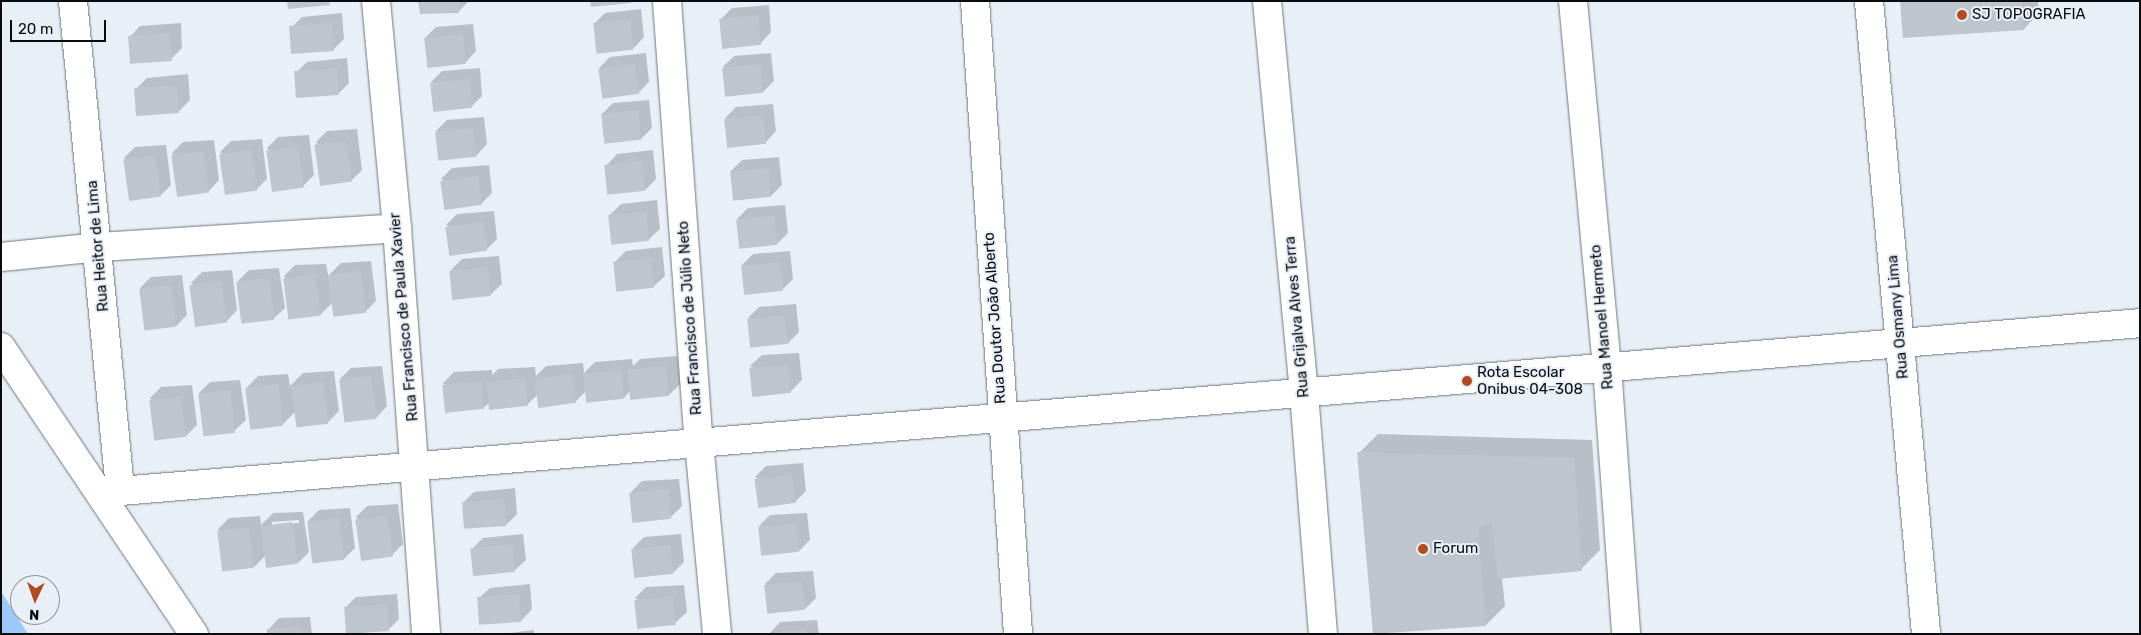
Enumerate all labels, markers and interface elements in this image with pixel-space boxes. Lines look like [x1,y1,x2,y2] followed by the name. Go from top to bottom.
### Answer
[1972,6,2086,24] place label: SJ TOPOGRAFIA
[1956,9,1968,21] marker: SJ TOPOGRAFIA
[12,10,109,42] scale bar
[18,20,53,38] text: 20 m
[83,179,113,313] street label: Rua Heitor de Lima
[386,212,422,422] street label: Rua Francisco de Paula Xavier
[674,220,706,416] street label: Rua Francisco de Júlio Neto
[980,231,1010,405] street label: Rua Doutor João Alberto
[1281,235,1313,399] street label: Rua Grijalva Alves Terra
[1587,244,1617,390] street label: Rua Manoel Hermeto
[1884,254,1912,380] street label: Rua Osmany Lima
[1477,363,1583,398] place label: Rota Escolar Onibus 04-308
[1461,375,1473,387] marker: Rota Escolar Onibus 04-308
[1433,540,1478,558] place label: Forum
[1417,543,1429,555] marker: Forum
[10,575,60,625] north arrow
[29,606,40,623] text: N

